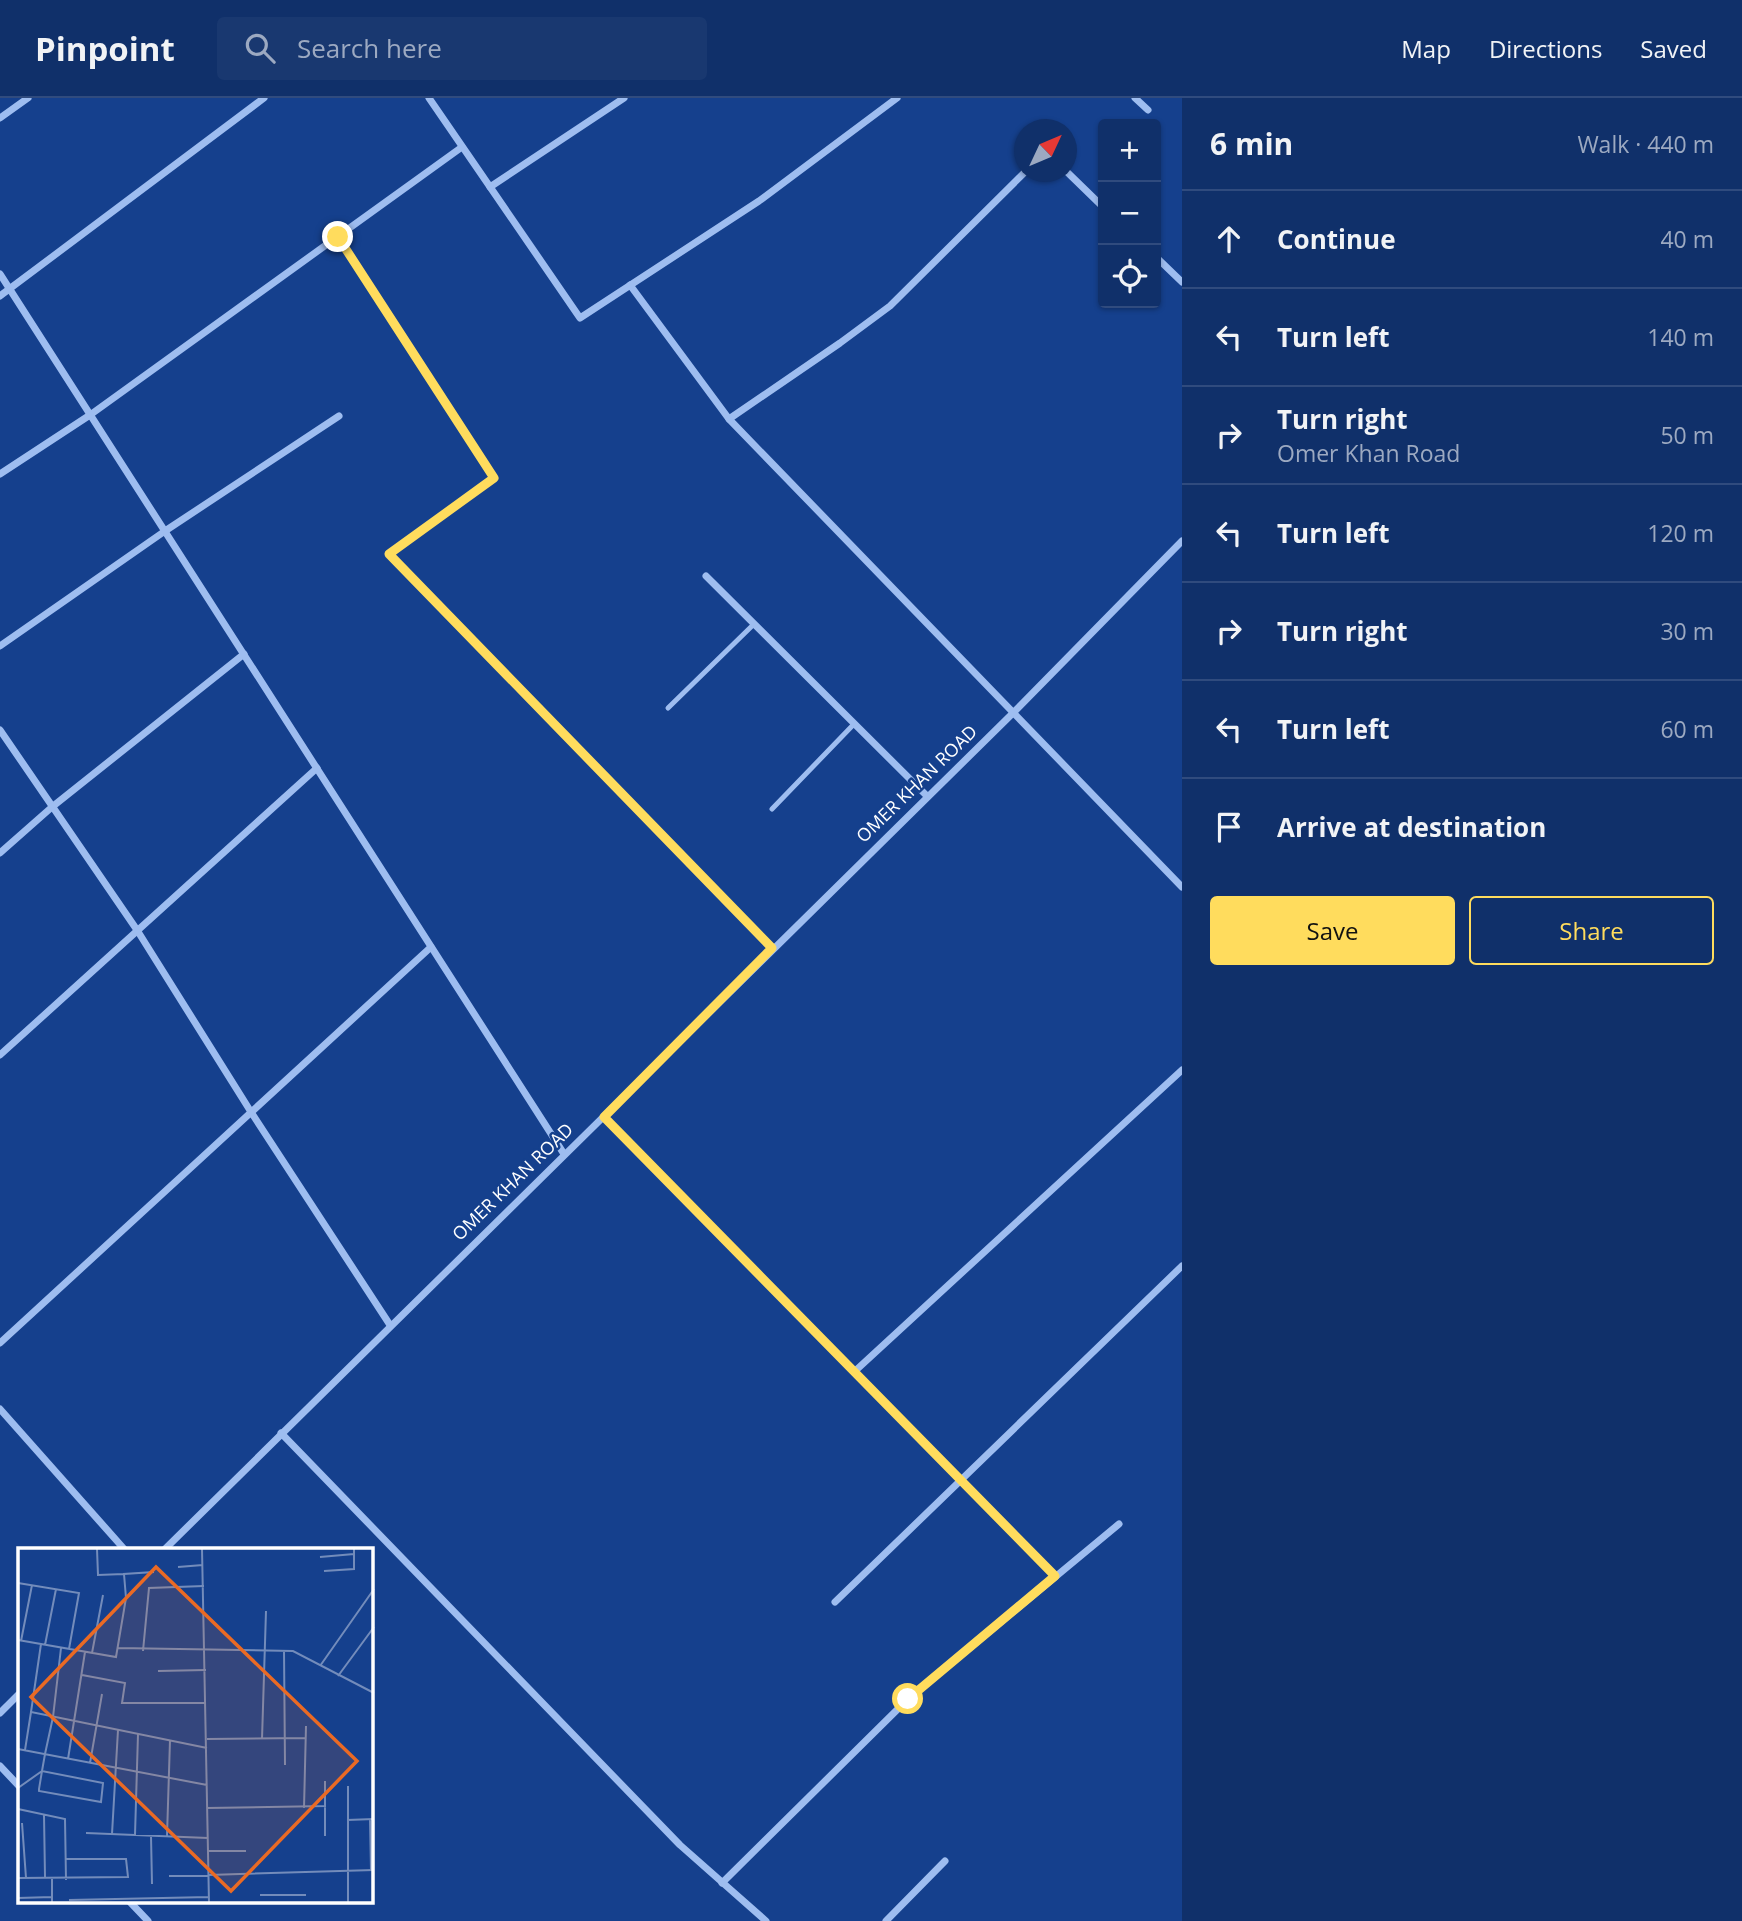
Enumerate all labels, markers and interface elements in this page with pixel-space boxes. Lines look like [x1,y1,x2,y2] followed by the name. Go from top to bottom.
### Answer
[217,17,707,80] search box
[35,26,175,71] text: Pinpoint
[241,29,279,67] icon: search
[297,30,442,66] text: Search here
[1401,32,1451,65] text: Map
[1489,32,1602,65] text: Directions
[1640,32,1707,65] text: Saved
[1014,119,1077,182] north arrow
[1098,119,1161,308] map controls
[1098,119,1161,182] button: +
[1210,123,1293,164] text: 6 min
[1577,128,1714,160] text: Walk · 440 m
[1098,182,1161,245] button: −
[1210,220,1248,258] icon: ahead
[322,221,353,252] route end
[1277,221,1396,257] text: Continue
[1660,223,1714,255] text: 40 m
[1098,245,1161,308] button: locate
[1210,318,1248,356] icon: left
[1277,319,1389,355] text: Turn left
[1647,321,1714,353] text: 140 m
[1277,401,1408,437] text: Turn right
[1210,416,1248,454] icon: right
[1660,419,1714,451] text: 50 m
[1277,437,1460,469] text: Omer Khan Road
[1210,514,1248,552] icon: left
[1277,515,1389,551] text: Turn left
[1647,517,1714,549] text: 120 m
[1210,612,1248,650] icon: right
[1277,613,1408,649] text: Turn right
[1660,615,1714,647] text: 30 m
[1210,710,1248,748] icon: left
[1277,711,1389,747] text: Turn left
[1660,713,1714,745] text: 60 m
[851,719,982,847] street label: OMER KHAN ROAD
[1210,808,1248,846] icon: arrive
[1277,809,1546,845] text: Arrive at destination
[1210,896,1455,965] button: Save
[1469,896,1714,965] button: Share
[447,1117,578,1245] street label: OMER KHAN ROAD
[18,1548,373,1904] inset map
[892,1683,923,1714] route start

